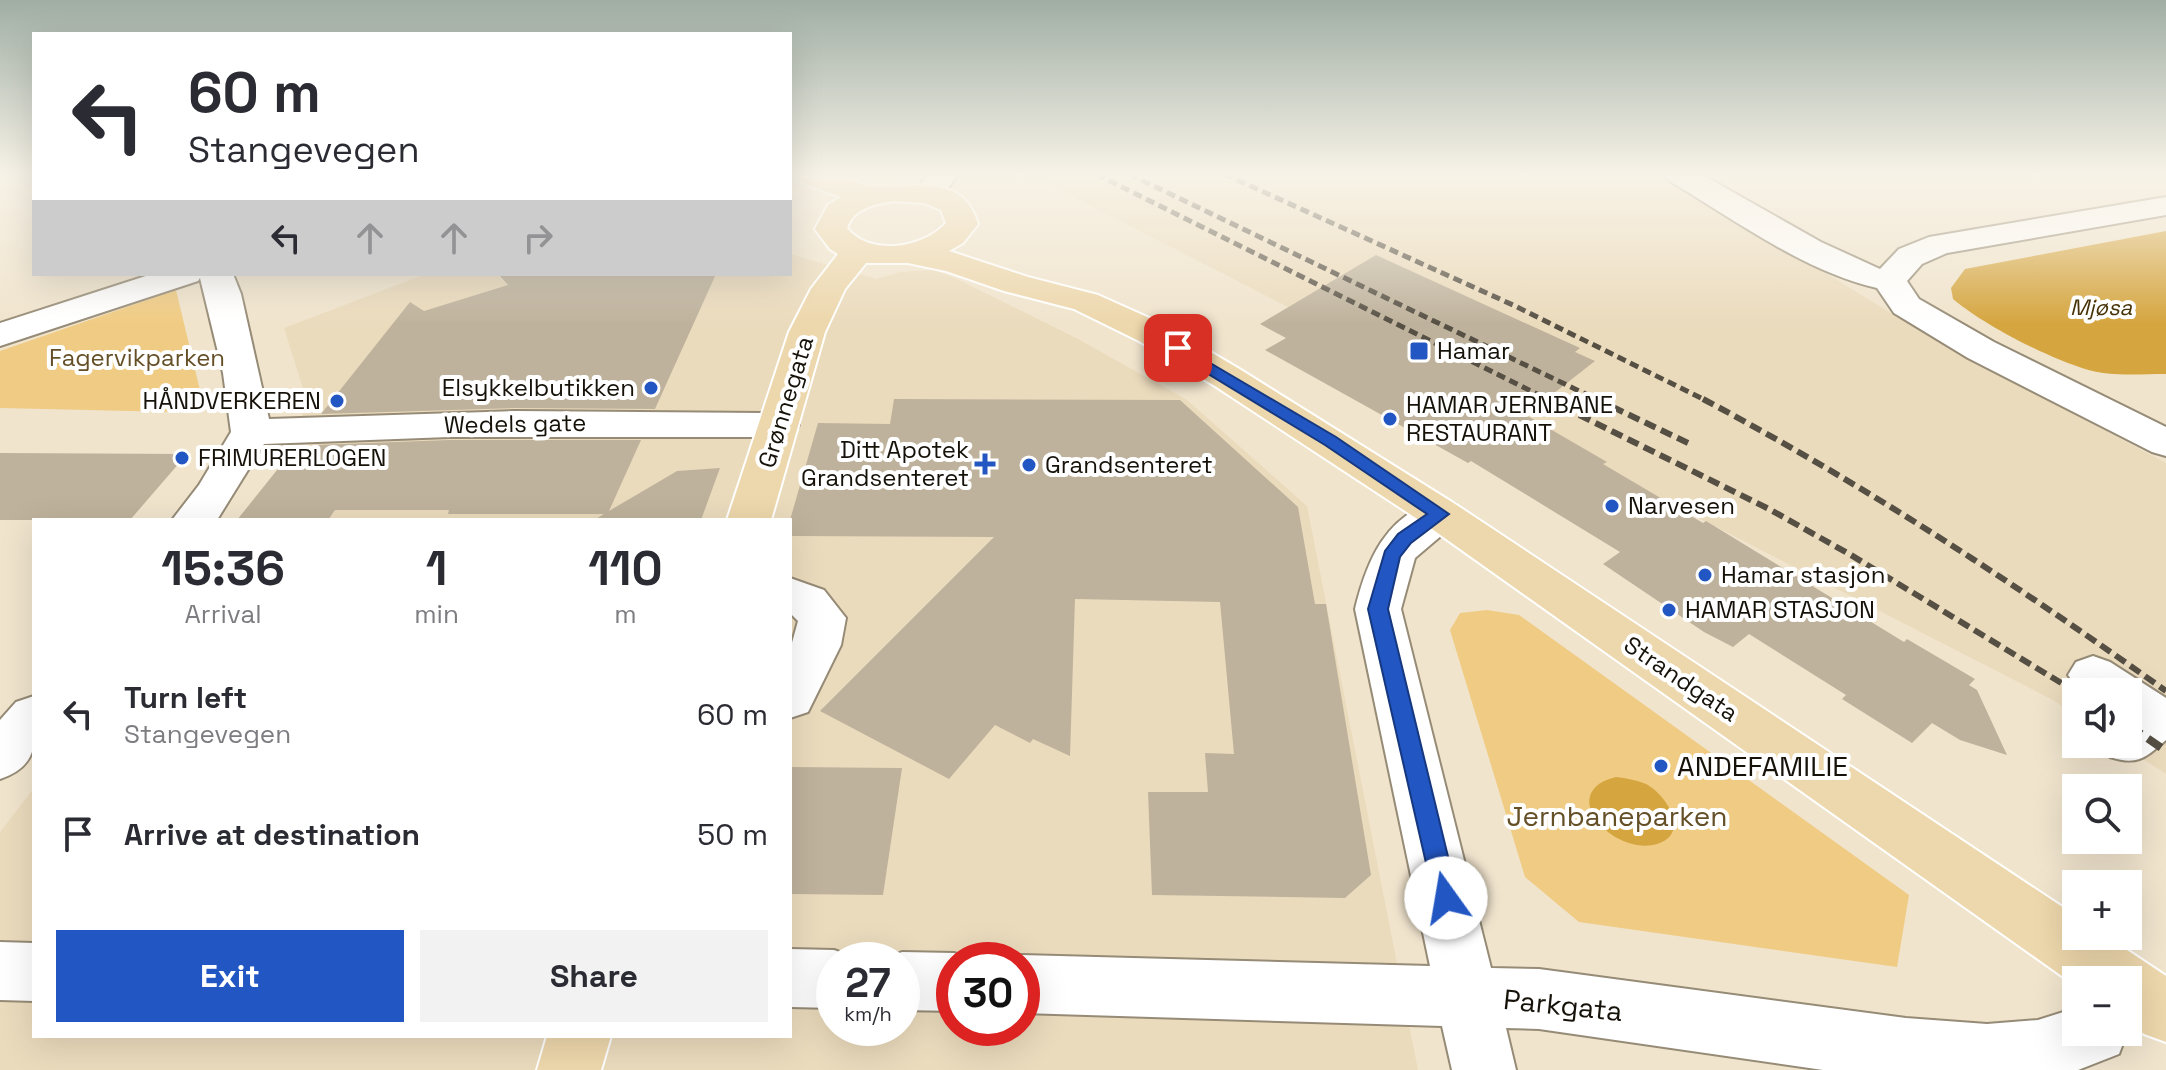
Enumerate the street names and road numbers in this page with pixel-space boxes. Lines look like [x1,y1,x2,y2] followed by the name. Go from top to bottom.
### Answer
[751,332,820,471] street label: Grønnegata
[443,407,587,440] street label: Wedels gate
[1618,629,1745,728] street label: Strandgata
[1502,981,1624,1029] street label: Parkgata

